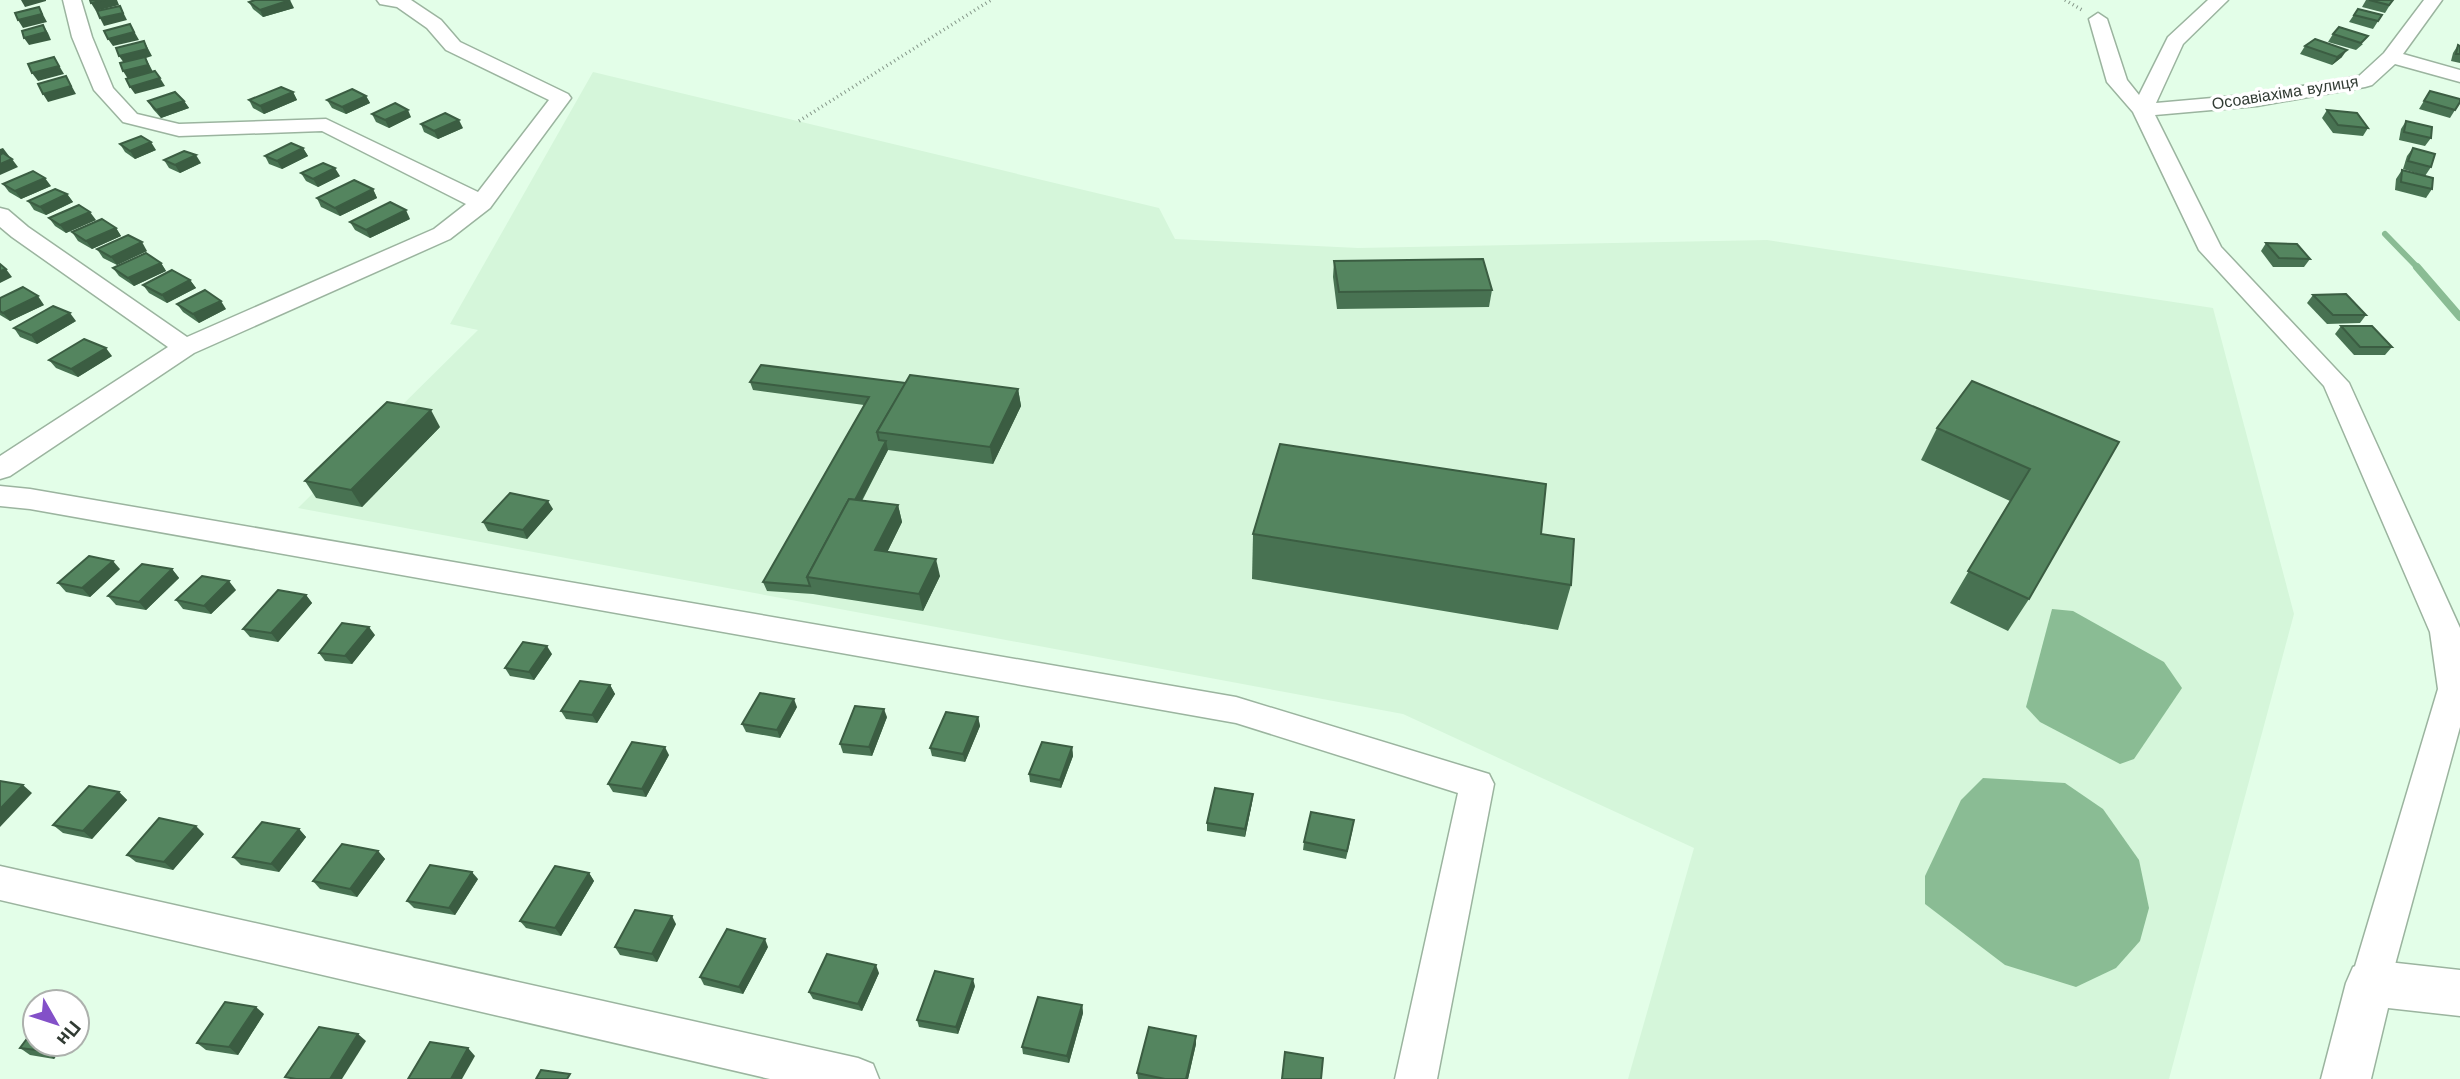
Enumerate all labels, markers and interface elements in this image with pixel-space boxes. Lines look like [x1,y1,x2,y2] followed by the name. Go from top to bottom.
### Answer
[2210,72,2360,113] street label: Осоавіахіма вулиця
[21,988,91,1058] north arrow
[52,1016,86,1050] text: Пн

